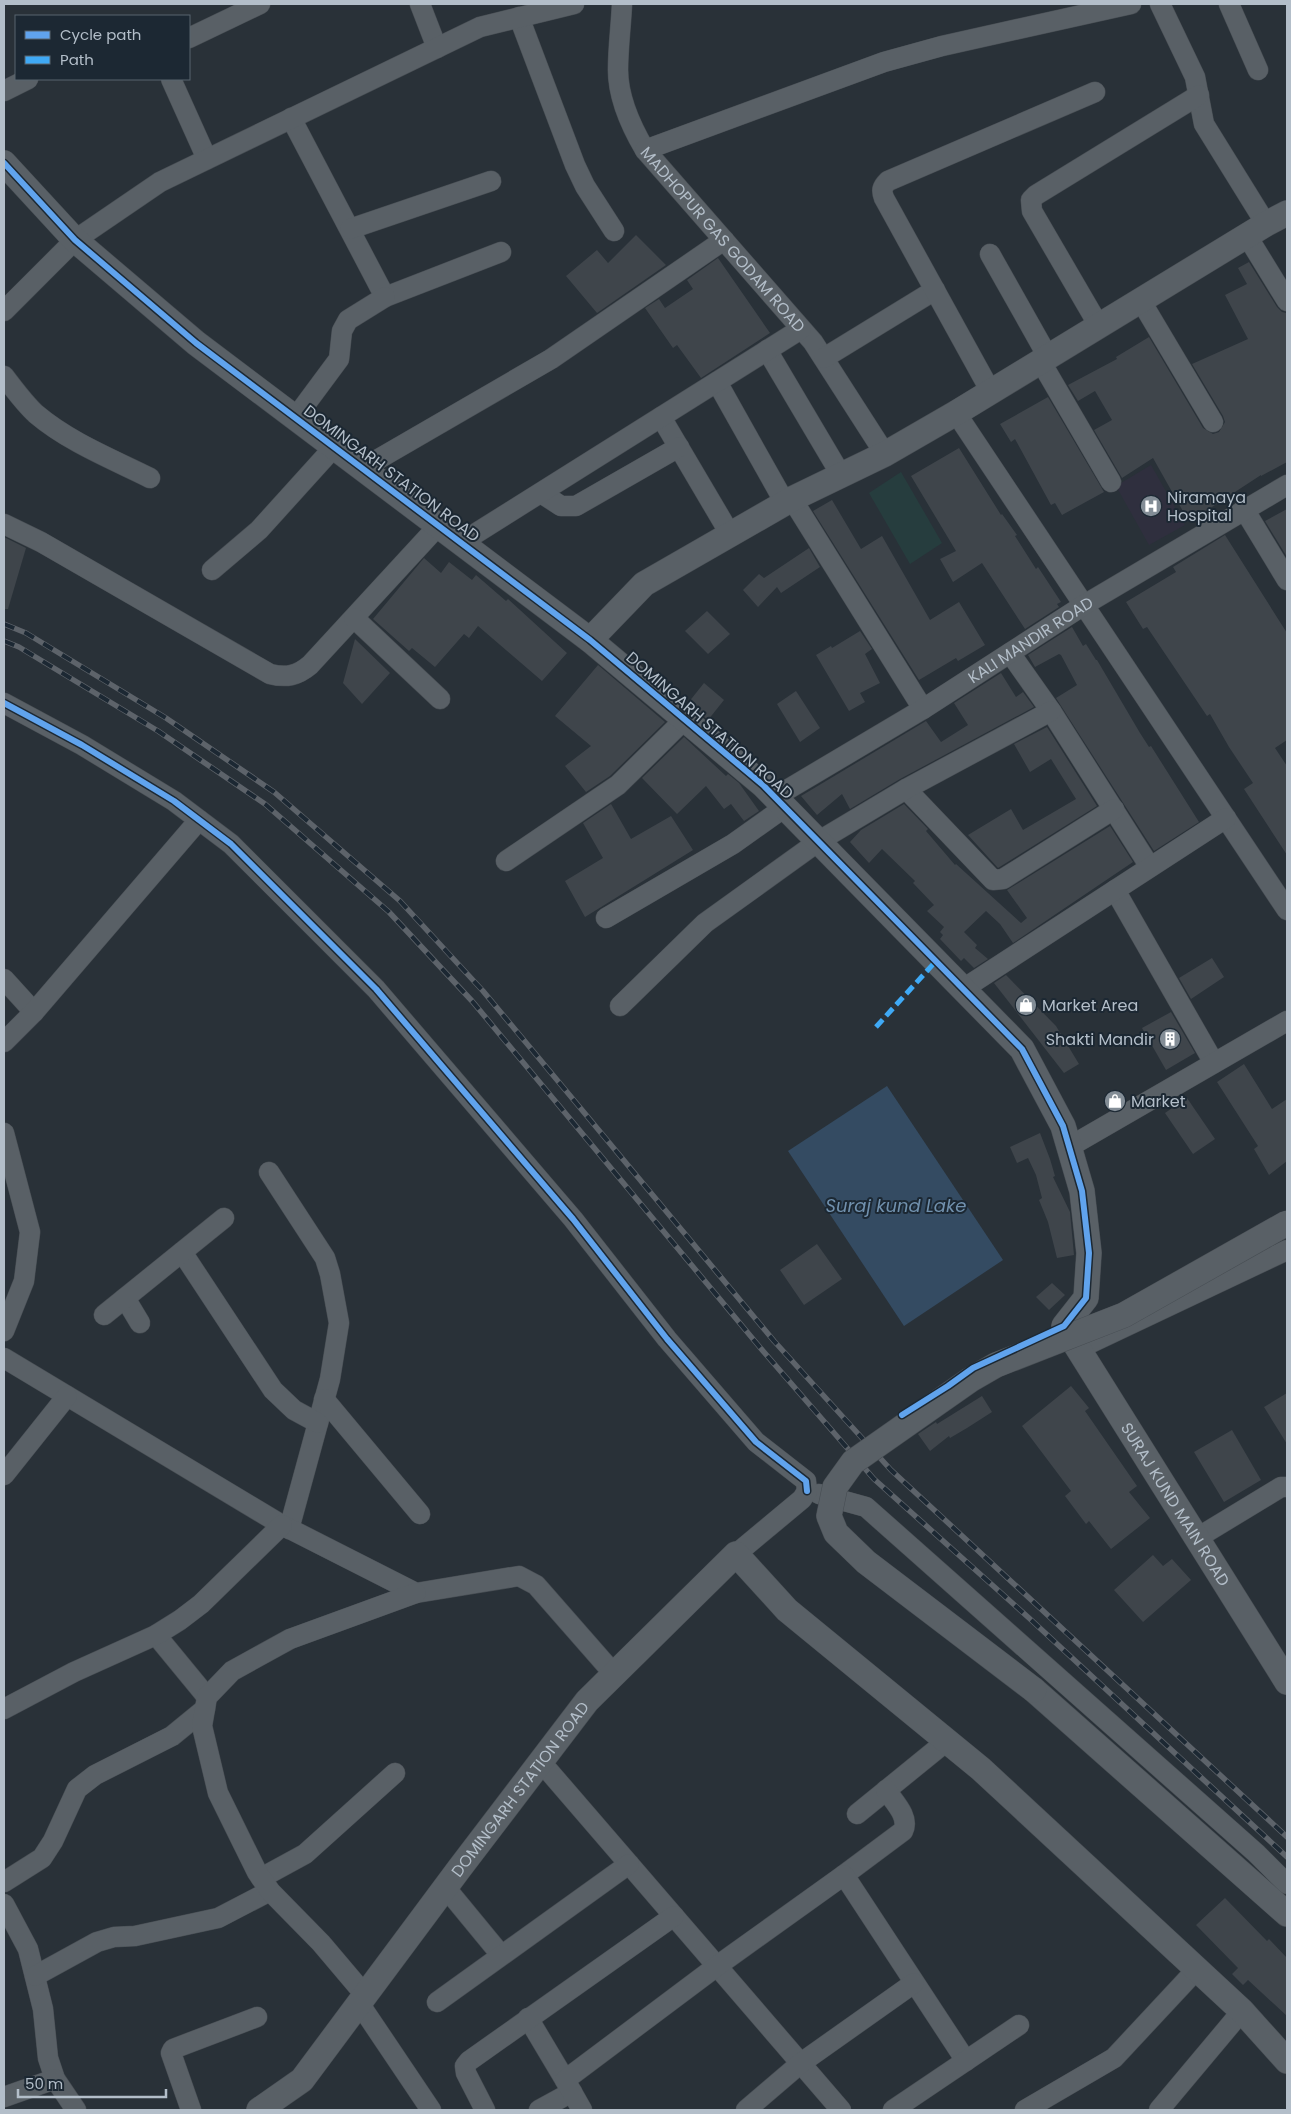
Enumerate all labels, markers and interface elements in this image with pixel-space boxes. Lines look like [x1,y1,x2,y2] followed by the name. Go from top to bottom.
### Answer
[15,15,190,80] legend
[60,24,141,45] text: Cycle path
[60,49,94,70] text: Path
[635,142,810,338] street label: MADHOPUR GAS GODAM ROAD
[299,399,485,547] street label: DOMINGARH STATION ROAD
[1167,486,1246,527] place label: Niramaya Hospital
[1139,494,1163,518] hospital icon: Niramaya Hospital
[963,591,1098,689] street label: KALI MANDIR ROAD
[621,646,798,805] street label: DOMINGARH STATION ROAD
[1014,993,1038,1017] shop icon: Market Area
[1042,994,1138,1017] place label: Market Area
[1158,1027,1182,1051] building icon: Shakti Mandir
[1046,1028,1154,1051] place label: Shakti Mandir
[1103,1089,1127,1113] shop icon: Market
[1131,1090,1186,1113] place label: Market
[826,1193,966,1218] water label: Suraj kund Lake
[1115,1418,1235,1591] street label: SURAJ KUND MAIN ROAD
[446,1697,595,1882] street label: DOMINGARH STATION ROAD
[18,2066,165,2098] scale bar
[25,2073,63,2094] text: 50 m

